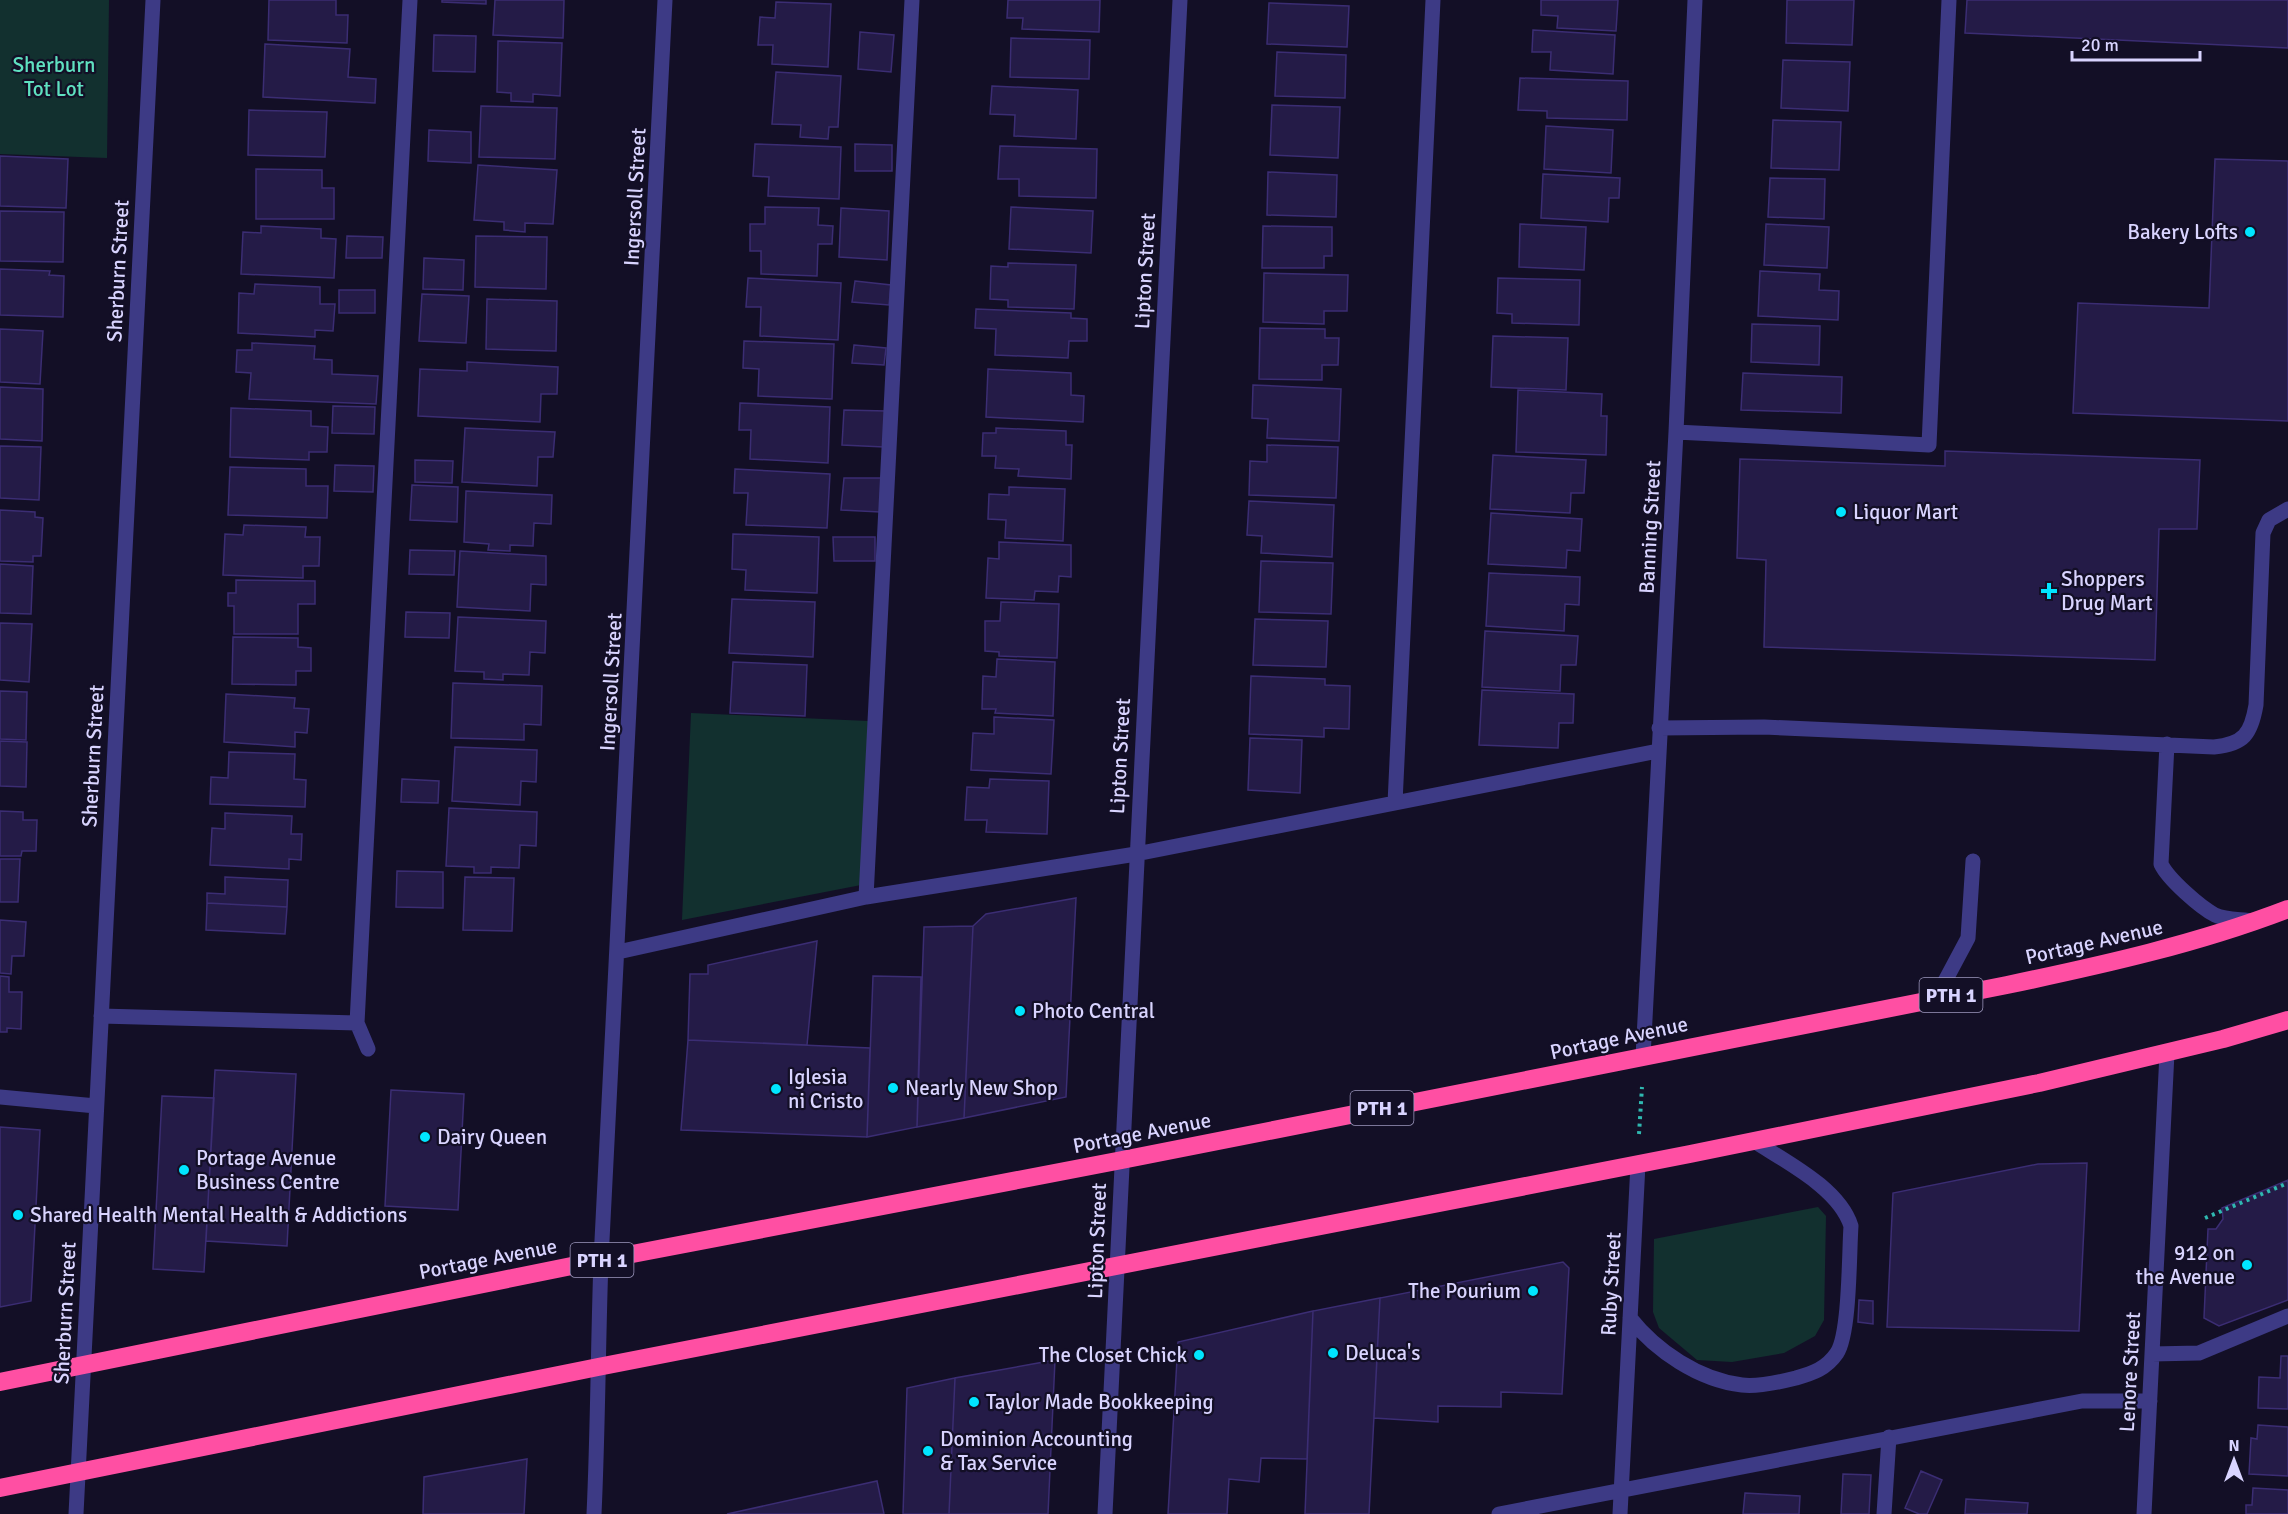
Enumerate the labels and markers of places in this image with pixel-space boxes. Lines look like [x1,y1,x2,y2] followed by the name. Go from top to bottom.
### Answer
[2127,219,2238,245] place label: Bakery Lofts
[2243,225,2257,239] marker: Bakery Lofts
[1853,499,1958,525] place label: Liquor Mart
[1834,505,1848,519] marker: Liquor Mart
[2061,566,2153,616] place label: Shoppers Drug Mart
[2042,584,2056,598] marker: Shoppers Drug Mart
[1032,998,1155,1024] place label: Photo Central
[1013,1004,1027,1018] marker: Photo Central
[788,1064,864,1114] place label: Iglesia ni Cristo
[905,1075,1058,1101] place label: Nearly New Shop
[886,1081,900,1095] marker: Nearly New Shop
[769,1082,783,1096] marker: Iglesia ni Cristo
[437,1124,547,1150] place label: Dairy Queen
[418,1130,432,1144] marker: Dairy Queen
[196,1145,340,1195] place label: Portage Avenue Business Centre
[177,1163,191,1177] marker: Portage Avenue Business Centre
[30,1202,407,1228] place label: Shared Health Mental Health & Addictions
[11,1208,25,1222] marker: Shared Health Mental Health & Addictions
[2135,1240,2235,1290] place label: 912 on the Avenue
[2240,1258,2254,1272] marker: 912 on the Avenue
[1408,1278,1521,1304] place label: The Pourium
[1526,1284,1540,1298] marker: The Pourium
[1345,1340,1421,1366] place label: Deluca's
[1039,1342,1187,1368] place label: The Closet Chick
[1326,1346,1340,1360] marker: Deluca's
[1192,1348,1206,1362] marker: The Closet Chick
[986,1389,1214,1415] place label: Taylor Made Bookkeeping
[967,1395,981,1409] marker: Taylor Made Bookkeeping
[940,1426,1133,1476] place label: Dominion Accounting & Tax Service
[921,1444,935,1458] marker: Dominion Accounting & Tax Service

